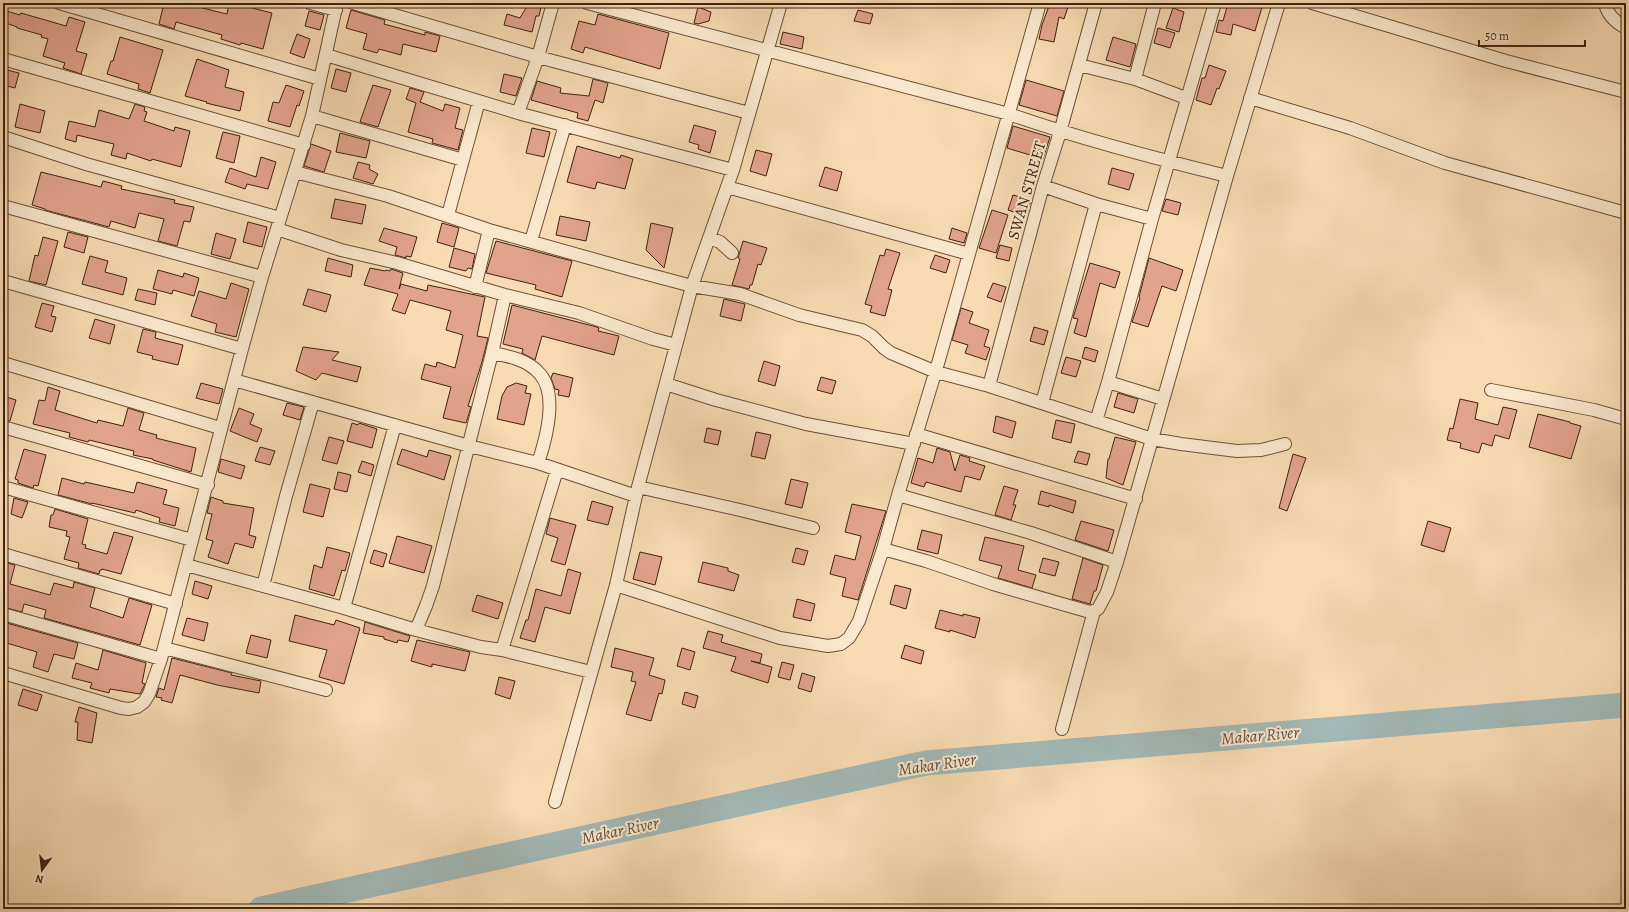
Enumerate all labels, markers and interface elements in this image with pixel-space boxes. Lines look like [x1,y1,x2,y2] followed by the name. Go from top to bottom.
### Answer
[1479,22,1585,48] scale bar
[1485,28,1509,44] text: 50 m
[1002,138,1052,242] street label: SWAN STREET
[1220,721,1301,750] water label: Makar River
[897,748,979,781] water label: Makar River
[579,811,662,850] water label: Makar River
[22,850,62,890] north arrow
[34,871,45,887] text: N

